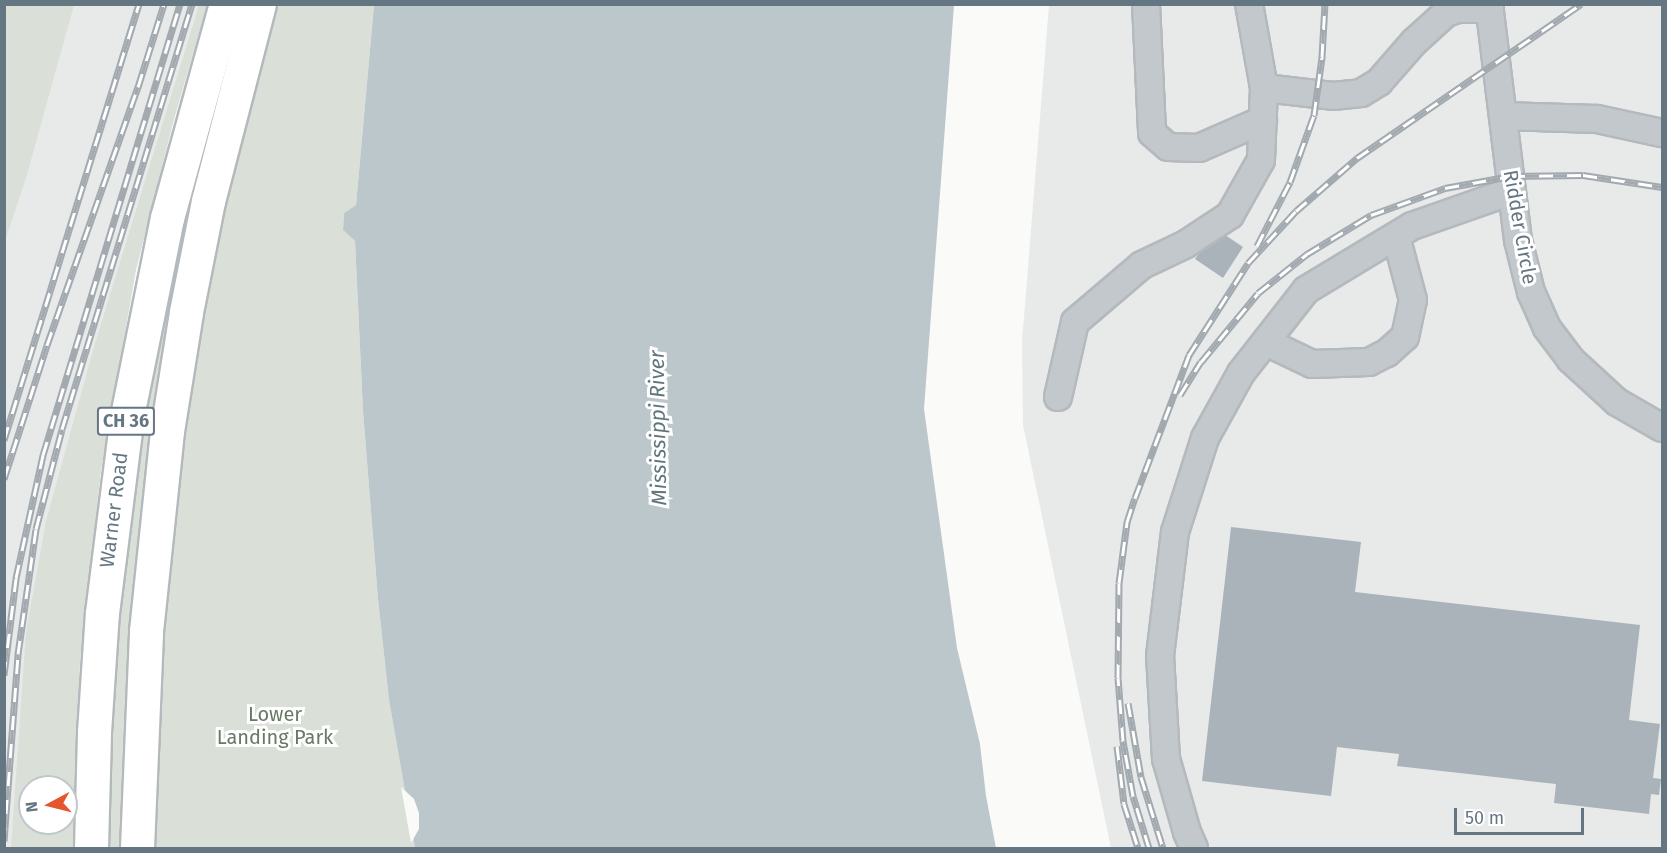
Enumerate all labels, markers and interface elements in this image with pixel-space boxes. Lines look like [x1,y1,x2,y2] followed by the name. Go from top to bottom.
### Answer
[1498,168,1542,286] street label: Ridder Circle
[644,350,672,506] water label: Mississippi River
[96,406,156,436] road number: CH 36
[95,451,133,569] street label: Warner Road
[217,703,333,750] park label: Lower Landing Park
[18,775,78,835] north arrow
[1457,796,1588,834] scale bar
[22,801,42,813] text: N
[1465,807,1504,829] text: 50 m

